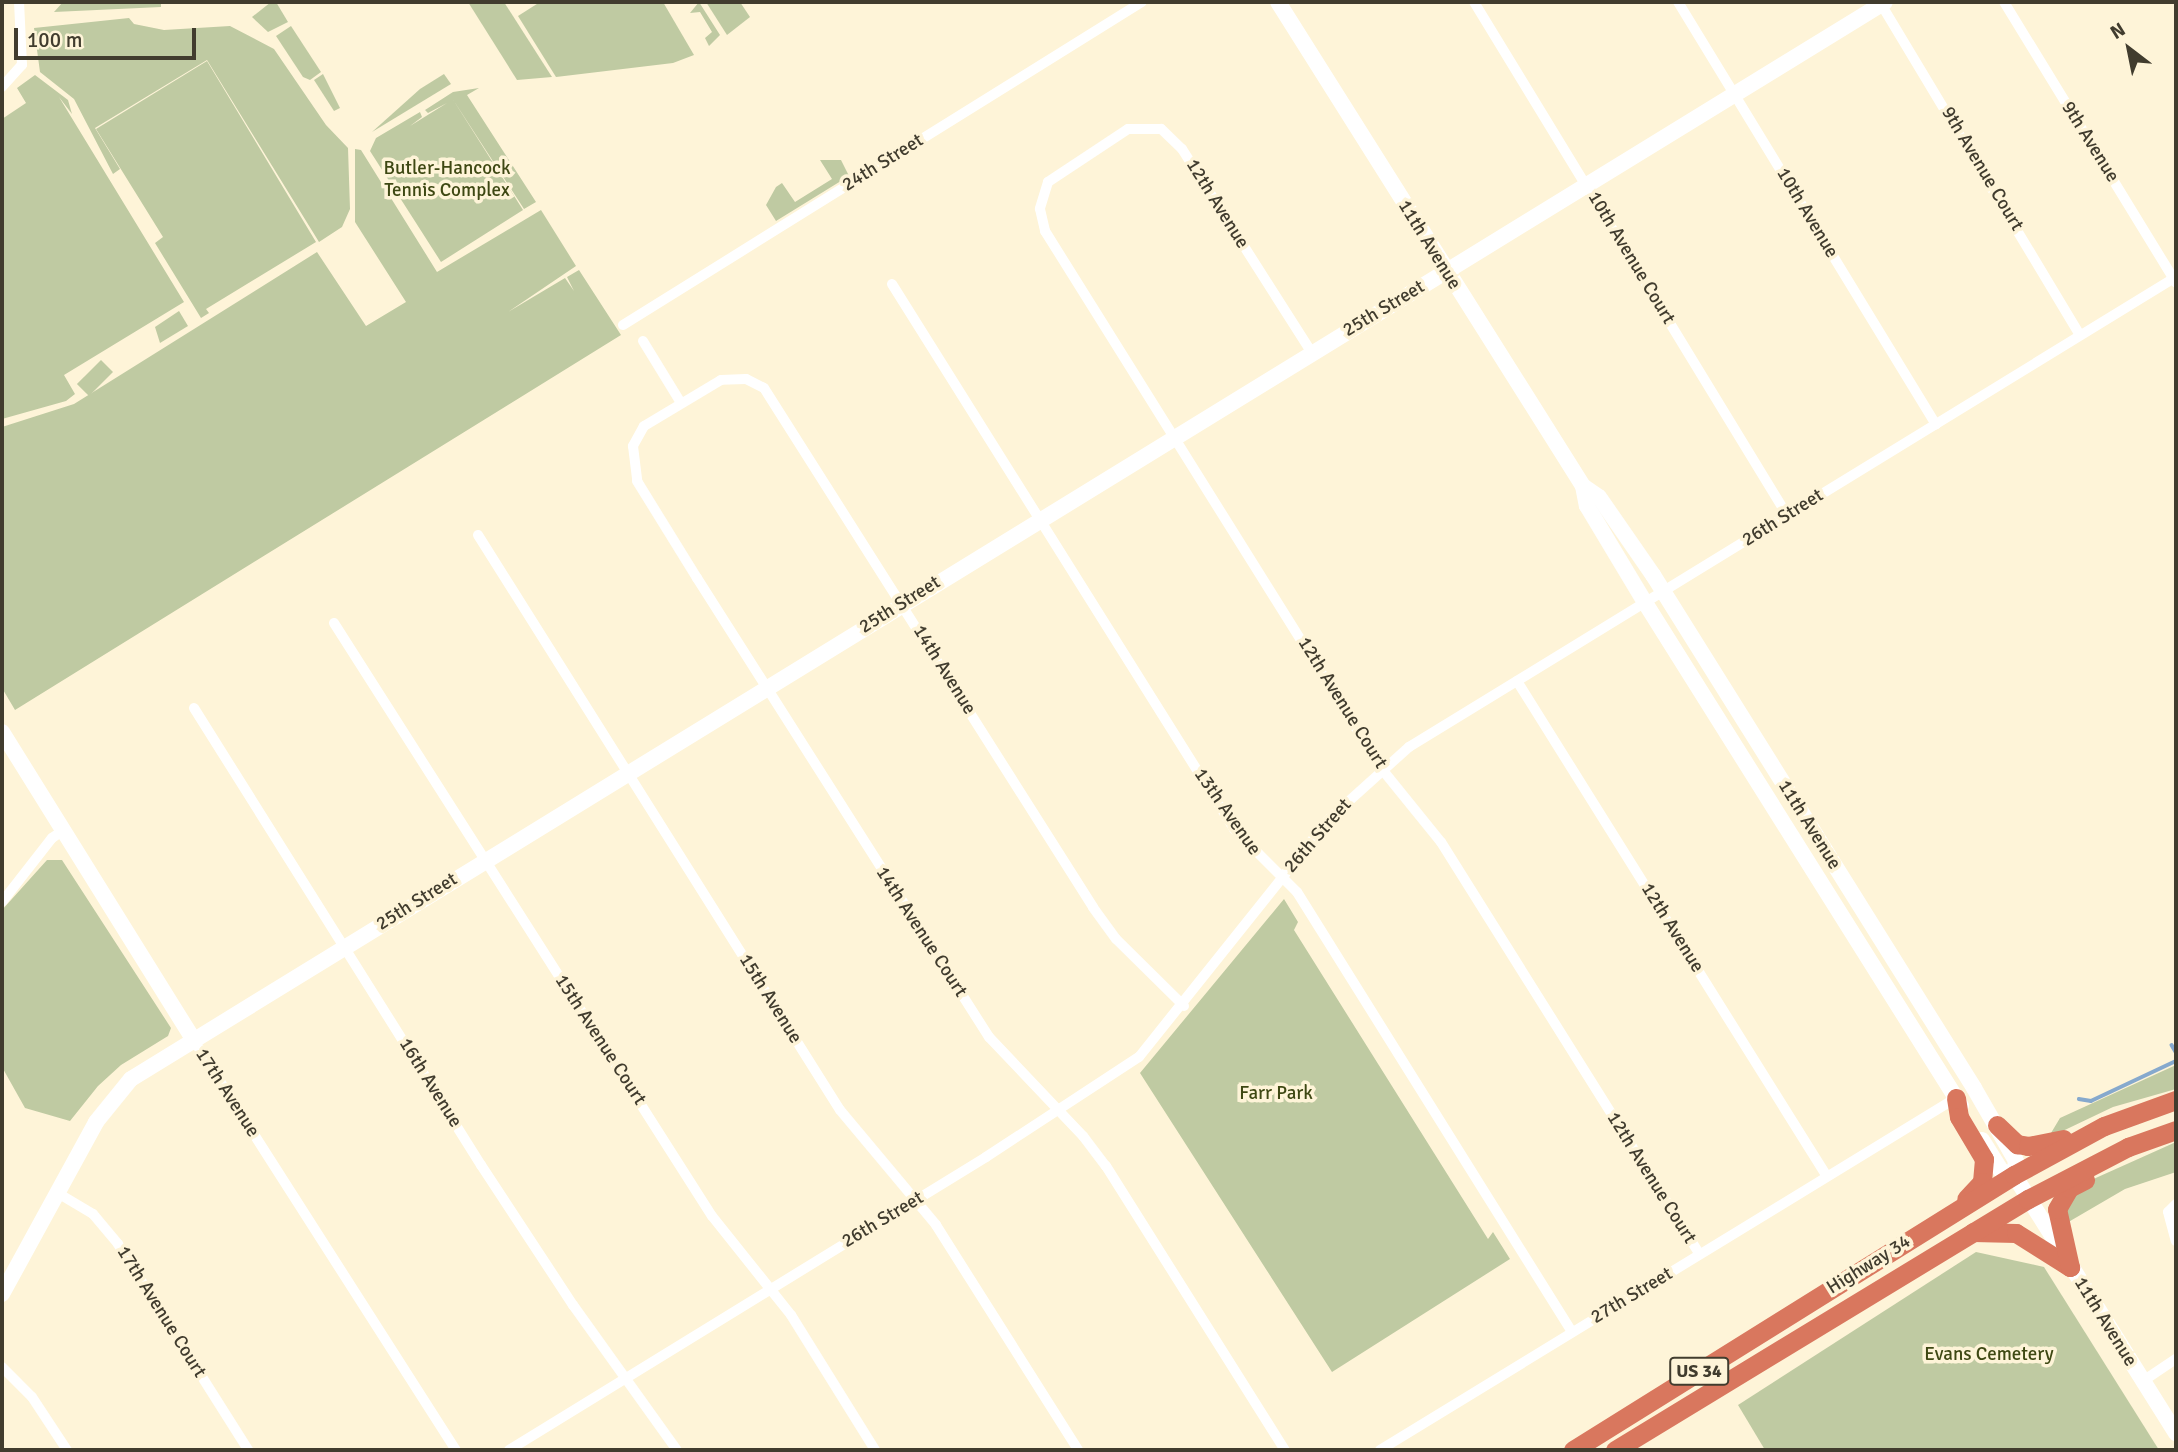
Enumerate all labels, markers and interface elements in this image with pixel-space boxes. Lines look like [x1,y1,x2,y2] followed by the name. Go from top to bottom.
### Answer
[18,14,200,58] scale bar
[2094,14,2164,84] north arrow
[2106,18,2130,45] text: N
[27,27,82,53] text: 100 m
[2056,97,2124,187] street label: 9th Avenue
[1936,103,2028,235] street label: 9th Avenue Court
[838,129,928,197] street label: 24th Street
[1181,155,1253,253] street label: 12th Avenue
[383,158,511,202] park label: Butler-Hancock Tennis Complex
[1771,164,1843,262] street label: 10th Avenue
[1582,187,1680,329] street label: 10th Avenue Court
[1393,196,1465,294] street label: 11th Avenue
[1339,276,1429,342] street label: 25th Street
[1738,484,1828,552] street label: 26th Street
[855,571,945,639] street label: 25th Street
[908,621,980,719] street label: 14th Avenue
[1292,633,1392,773] street label: 12th Avenue Court
[1189,764,1265,860] street label: 13th Avenue
[1773,776,1845,874] street label: 11th Avenue
[1279,794,1357,878] street label: 26th Street
[870,862,972,1002] street label: 14th Avenue Court
[372,868,462,936] street label: 25th Street
[1636,879,1708,977] street label: 12th Avenue
[734,950,806,1048] street label: 15th Avenue
[549,970,651,1110] street label: 15th Avenue Court
[394,1034,466,1132] street label: 16th Avenue
[190,1044,264,1142] street label: 17th Avenue
[1239,1083,1313,1105] park label: Farr Park
[1601,1108,1701,1248] street label: 12th Avenue Court
[838,1187,928,1253] street label: 26th Street
[1823,1230,1915,1300] street label: Highway 34
[111,1242,211,1382] street label: 17th Avenue Court
[1587,1263,1677,1329] street label: 27th Street
[2069,1273,2141,1371] street label: 11th Avenue
[1924,1344,2054,1366] park label: Evans Cemetery
[1668,1356,1730,1386] road number: US 34

